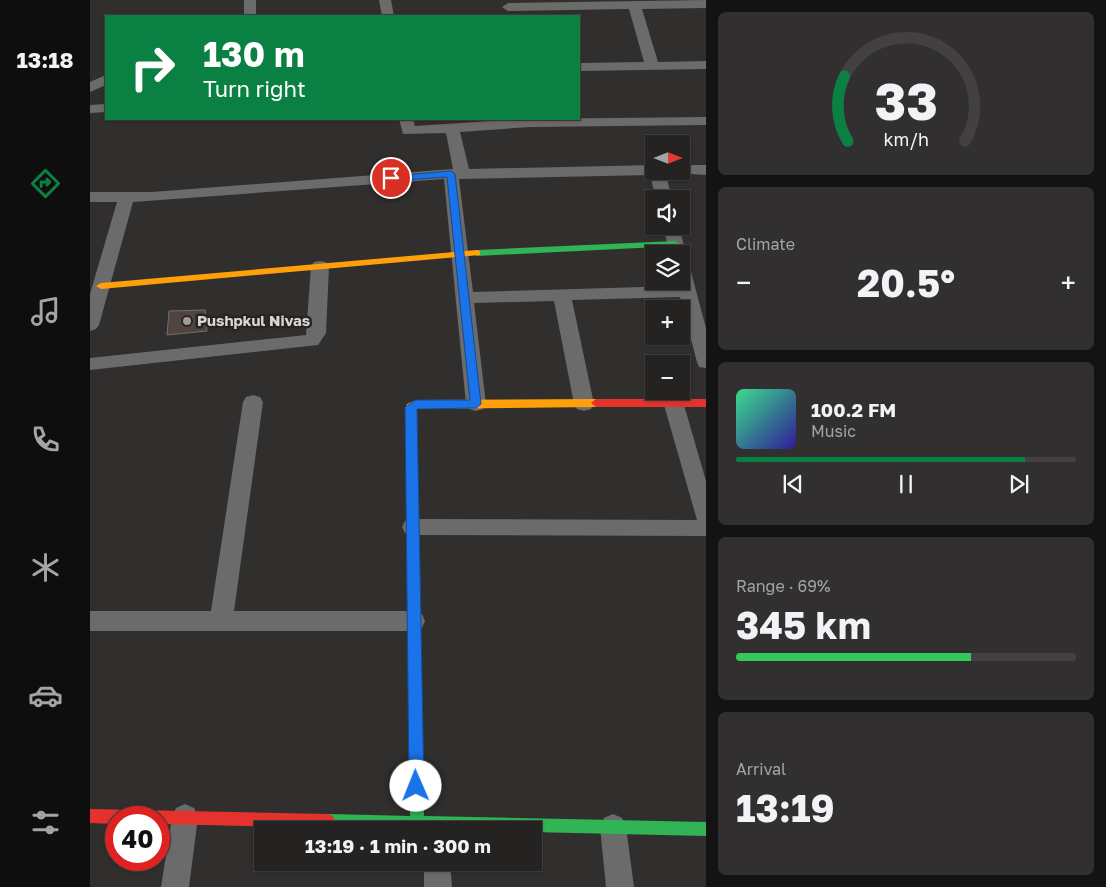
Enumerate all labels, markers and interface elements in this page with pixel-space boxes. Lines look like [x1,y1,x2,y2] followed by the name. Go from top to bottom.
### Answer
[203,33,305,75] text: 130 m
[120,35,185,100] icon: right
[16,46,74,73] text: 13:18
[874,69,938,131] text: 33
[203,75,306,102] text: Turn right
[883,128,929,150] text: km/h
[645,135,690,180] north arrow
[645,135,690,400] map controls
[370,157,412,199] pin
[377,164,405,192] icon: arrive
[28,166,63,201] icon: directions
[645,190,690,235] button: sound
[736,234,795,254] text: Climate
[645,245,690,290] button: layers
[857,260,955,305] text: 20.5°
[736,266,751,299] text: −
[1061,266,1076,299] text: +
[28,294,63,329] icon: music
[645,300,690,345] button: +
[197,311,310,329] place label: Pushpkul Nivas
[181,315,193,327] marker: Pushpkul Nivas
[645,355,690,400] button: −
[811,398,896,421] text: 100.2 FM
[811,421,856,441] text: Music
[28,422,63,457] icon: phone
[779,470,807,498] icon: previous
[892,470,920,498] icon: pause
[1005,470,1033,498] icon: next
[28,550,63,585] icon: climate
[736,576,830,596] text: Range · 69%
[736,602,871,647] text: 345 km
[28,678,63,713] icon: car
[389,759,441,811] position arrow
[736,759,786,779] text: Arrival
[736,785,835,830] text: 13:19
[28,805,63,840] icon: filters
[105,806,170,871] speed limit sign: 40
[305,834,491,857] text: 13:19 · 1 min · 300 m

